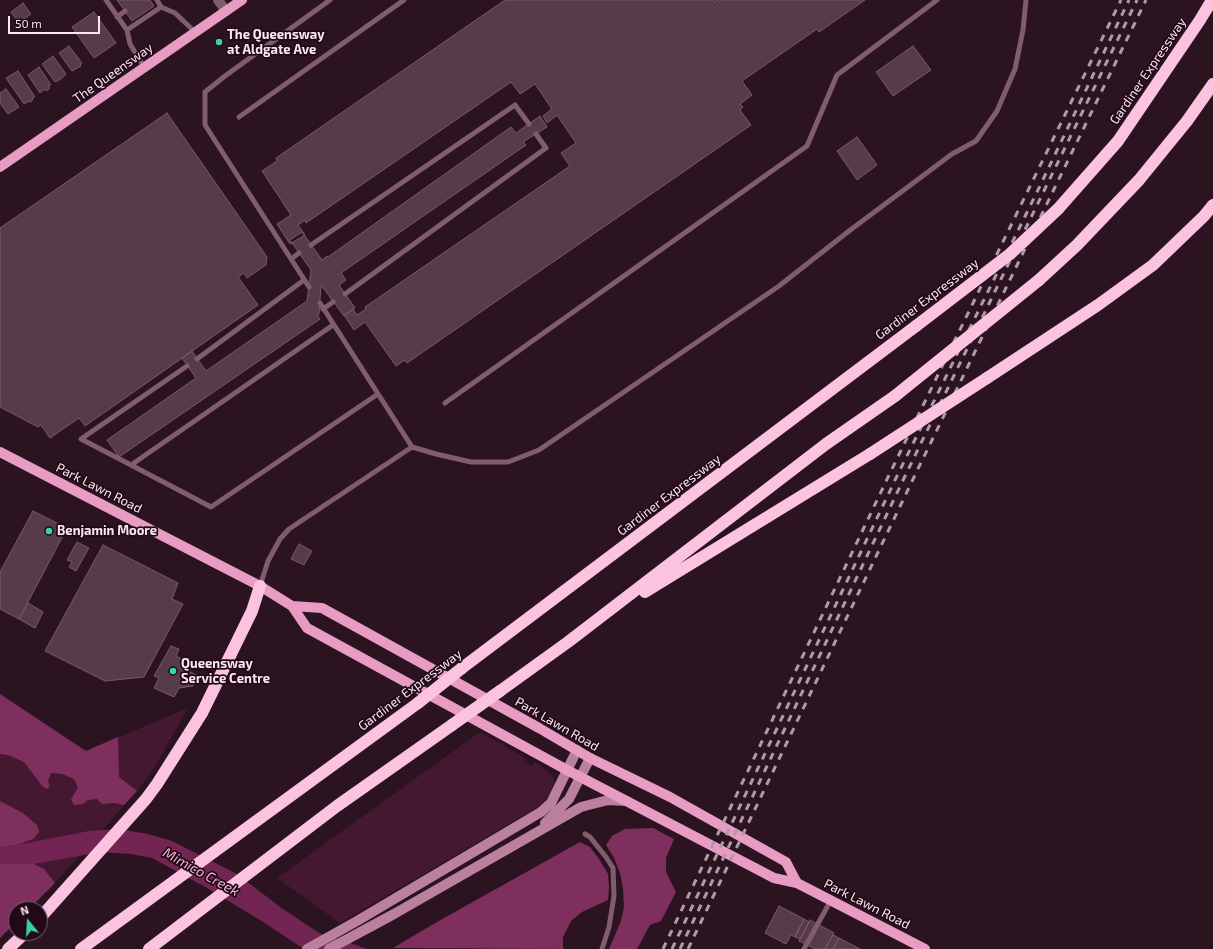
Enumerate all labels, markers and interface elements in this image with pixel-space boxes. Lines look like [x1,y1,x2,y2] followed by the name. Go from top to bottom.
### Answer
[10,8,102,34] scale bar
[1106,15,1190,127] street label: Gardiner Expressway
[15,16,42,30] text: 50 m
[227,27,325,58] place label: The Queensway at Aldgate Ave
[214,37,224,47] marker: The Queensway at Aldgate Ave
[70,40,156,106] street label: The Queensway
[872,255,982,343] street label: Gardiner Expressway
[614,451,724,539] street label: Gardiner Expressway
[53,460,145,516] street label: Park Lawn Road
[57,523,157,539] place label: Benjamin Moore
[44,526,54,536] marker: Benjamin Moore
[355,646,465,734] street label: Gardiner Expressway
[181,656,270,687] place label: Queensway Service Centre
[168,666,178,676] marker: Queensway Service Centre
[512,694,602,754] street label: Park Lawn Road
[160,844,242,900] water label: Mimico Creek
[821,876,913,932] street label: Park Lawn Road
[8,901,48,941] north arrow
[19,903,30,917] text: N

